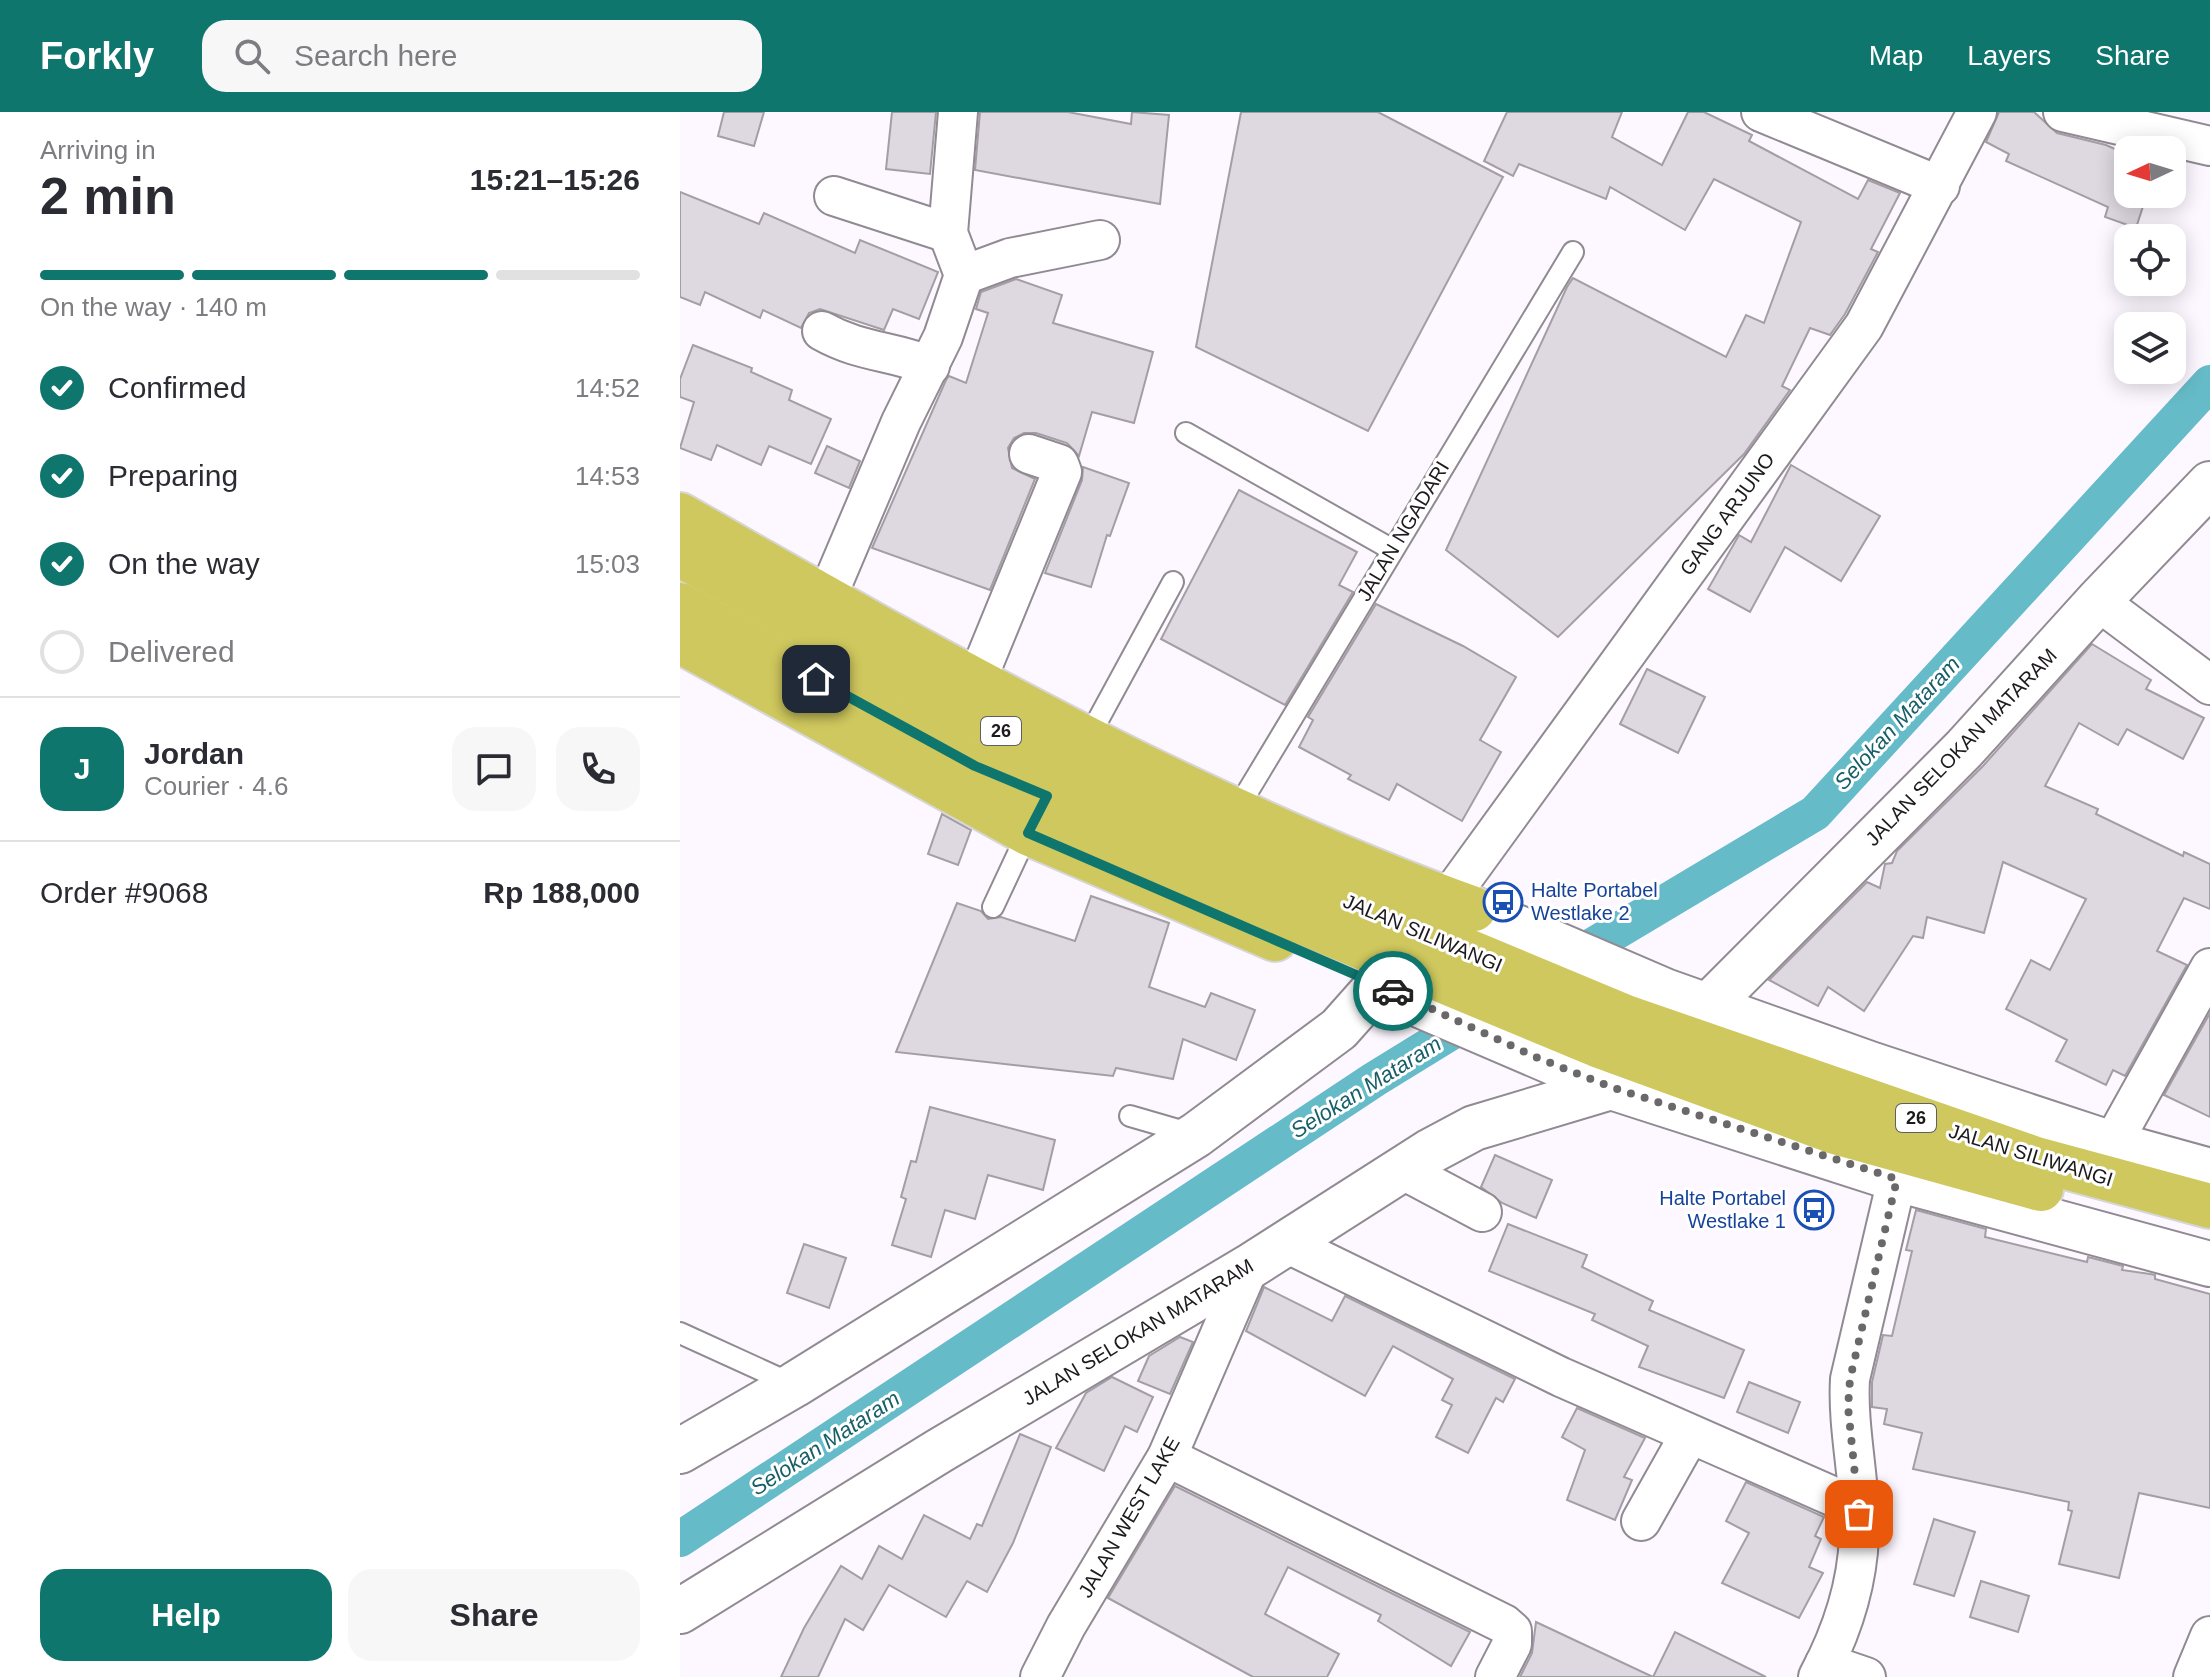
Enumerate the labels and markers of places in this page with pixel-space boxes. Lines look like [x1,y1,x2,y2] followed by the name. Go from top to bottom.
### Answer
[782,645,850,713] pin
[1531,879,1658,924] place label: Halte Portabel Westlake 2
[1482,881,1524,923] bus stop icon: Halte Portabel Westlake 2
[1659,1187,1786,1232] place label: Halte Portabel Westlake 1
[1793,1189,1835,1231] bus stop icon: Halte Portabel Westlake 1
[1825,1480,1893,1548] pin

